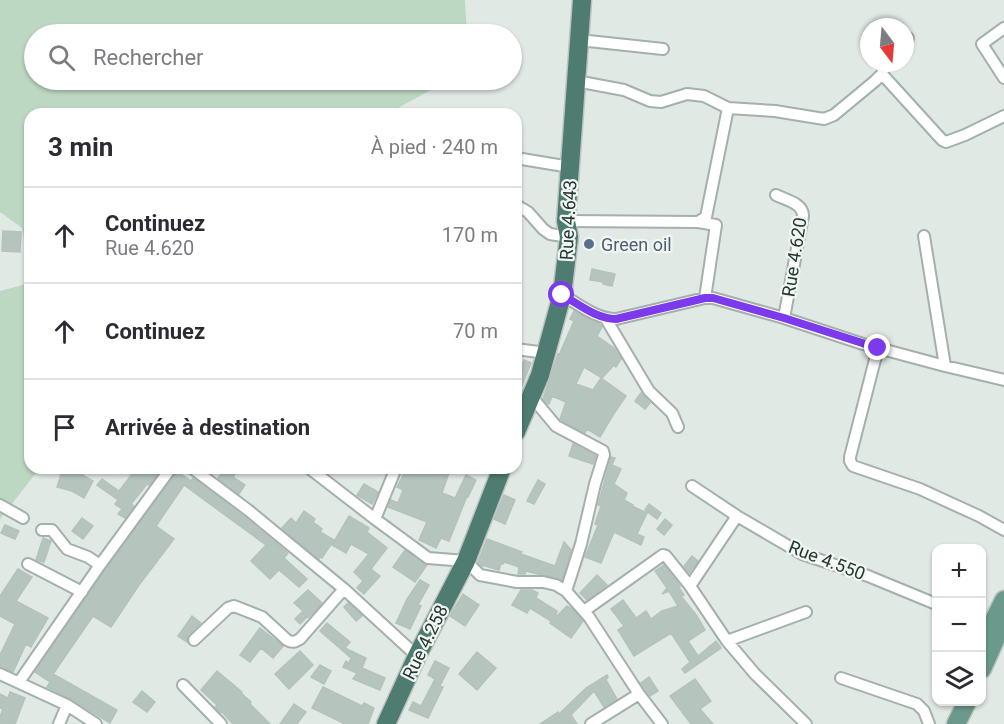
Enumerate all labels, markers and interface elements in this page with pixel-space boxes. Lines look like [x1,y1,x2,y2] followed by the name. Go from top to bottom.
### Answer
[860,18,914,72] north arrow
[24,24,522,90] search box
[45,41,78,74] icon: search
[93,45,204,70] text: Rechercher
[48,132,113,162] text: 3 min
[371,135,498,159] text: À pied · 240 m
[555,179,581,261] street label: Rue 4.643
[105,211,205,236] text: Continuez
[777,216,811,298] street label: Rue 4.620
[48,219,81,252] icon: ahead
[442,223,498,247] text: 170 m
[601,234,672,255] place label: Green oil
[105,236,194,260] text: Rue 4.620
[582,237,596,251] marker: Green oil
[548,281,574,307] route start
[48,315,81,348] icon: ahead
[105,319,205,344] text: Continuez
[453,319,498,343] text: 70 m
[864,334,890,360] route end
[48,411,81,444] icon: arrive
[105,415,310,440] text: Arrivée à destination
[786,536,868,584] street label: Rue 4.550
[932,544,986,706] map controls
[932,544,986,598] button: +
[932,598,986,652] button: −
[398,601,452,683] street label: Rue 4.258
[932,652,986,706] button: layers

